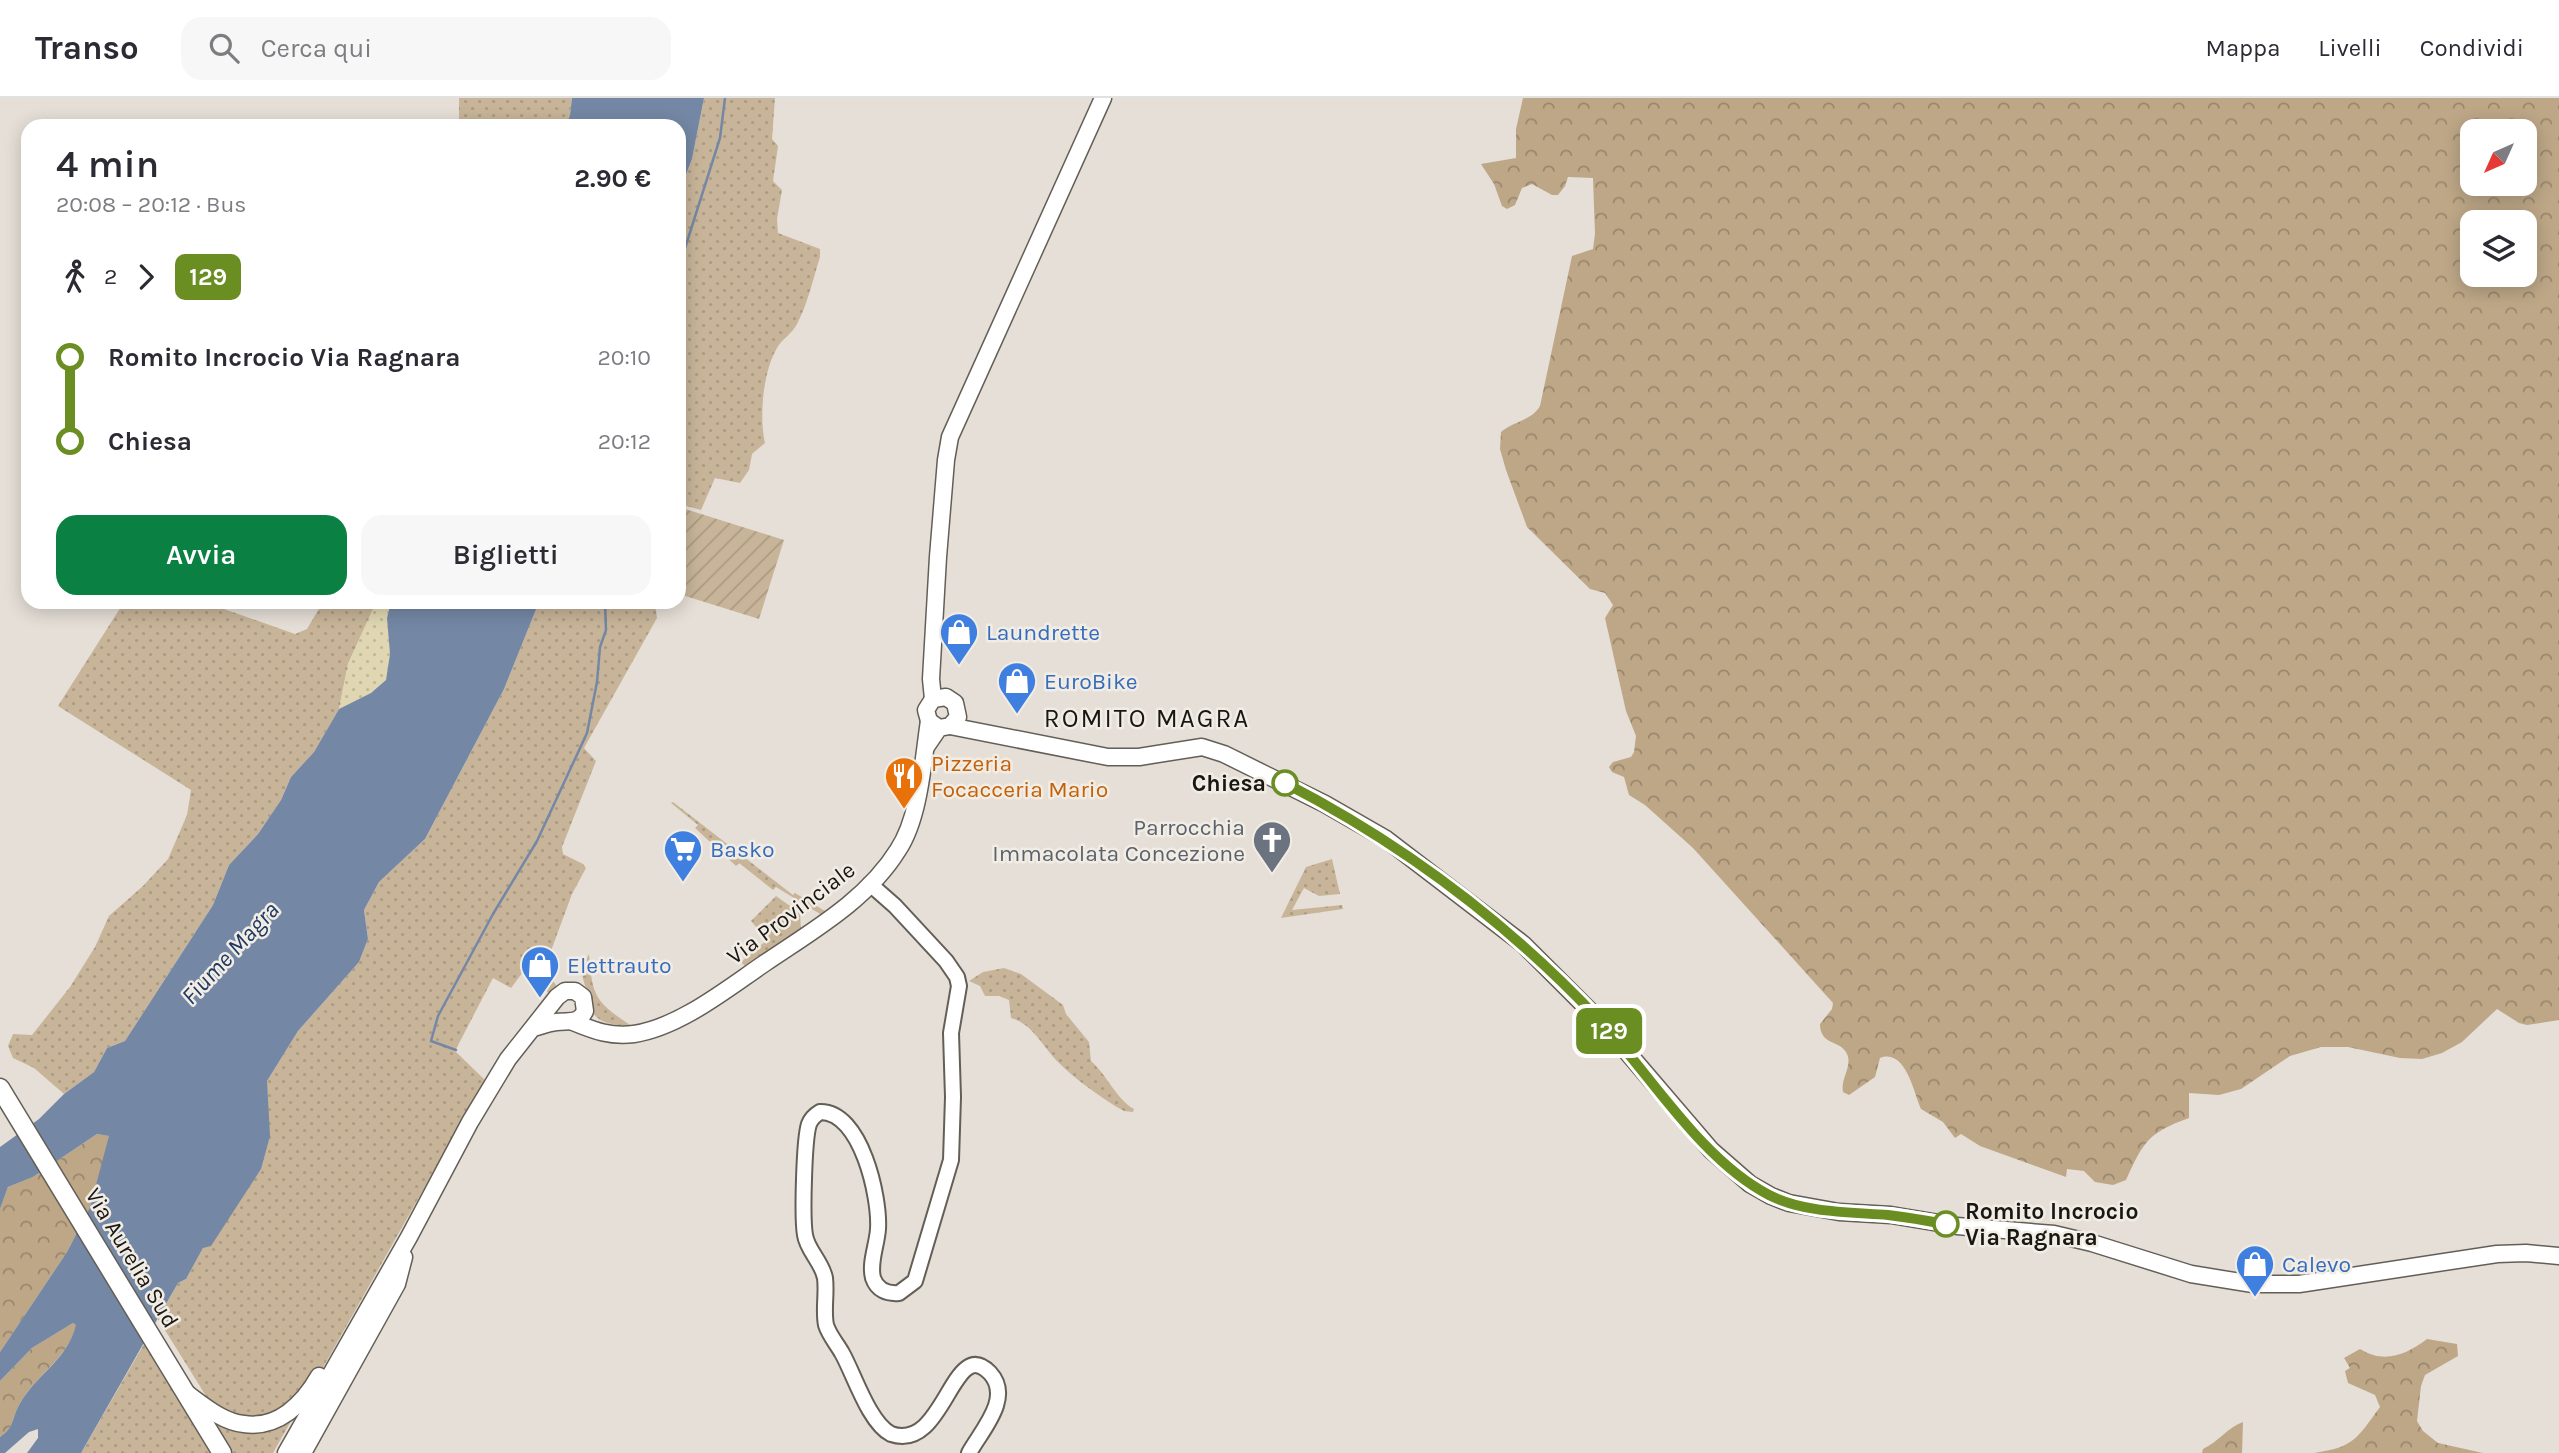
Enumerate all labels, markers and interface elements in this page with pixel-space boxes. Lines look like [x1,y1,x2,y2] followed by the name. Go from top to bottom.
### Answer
[181,17,671,80] search box
[35,29,139,67] text: Transo
[205,29,243,67] icon: search
[261,33,372,64] text: Cerca qui
[2206,34,2280,62] text: Mappa
[2318,34,2382,62] text: Livelli
[2420,34,2524,62] text: Condividi
[2460,119,2538,196] north arrow
[2460,119,2537,287] map controls
[56,142,159,187] text: 4 min
[574,163,651,194] text: 2.90 €
[56,191,246,218] text: 20:08 – 20:12 · Bus
[2460,210,2537,287] button: layers
[56,258,94,296] icon: walk
[127,258,165,296] icon: forward
[104,263,117,290] text: 2
[189,263,227,291] text: 129
[108,342,460,373] text: Romito Incrocio Via Ragnara
[597,344,651,371] text: 20:10
[108,426,192,457] text: Chiesa
[598,428,651,455] text: 20:12
[56,515,347,595] button: Avvia
[361,515,651,595] button: Biglietti
[938,611,980,666] shop icon: Laundrette
[986,619,1100,646] place label: Laundrette
[996,660,1038,715] shop icon: EuroBike
[1044,668,1138,695] place label: EuroBike
[1044,703,1250,734] district label: ROMITO MAGRA
[931,750,1108,803] place label: Pizzeria Focacceria Mario
[883,755,925,810] restaurant icon: Pizzeria Focacceria Mario
[1192,770,1266,797] place label: Chiesa
[1272,770,1298,796] marker: Chiesa
[992,814,1245,867] place label: Parrocchia Immacolata Concezione
[1251,819,1293,874] church icon: Parrocchia Immacolata Concezione
[662,828,704,883] supermarket icon: Basko
[710,836,775,863] place label: Basko
[722,856,860,970] street label: Via Provinciale
[175,896,285,1010] water label: Fiume Magra
[519,944,561,999] shop icon: Elettrauto
[567,952,672,979] place label: Elettrauto
[1569,1008,1649,1054] line badge: 129
[1590,1017,1628,1045] text: 129
[80,1183,184,1333] street label: Via Aurelia Sud
[1965,1198,2138,1251] place label: Romito Incrocio Via Ragnara
[1933,1211,1959,1237] marker: Romito Incrocio Via Ragnara
[2234,1243,2276,1298] shop icon: Calevo
[2282,1251,2351,1278] place label: Calevo

